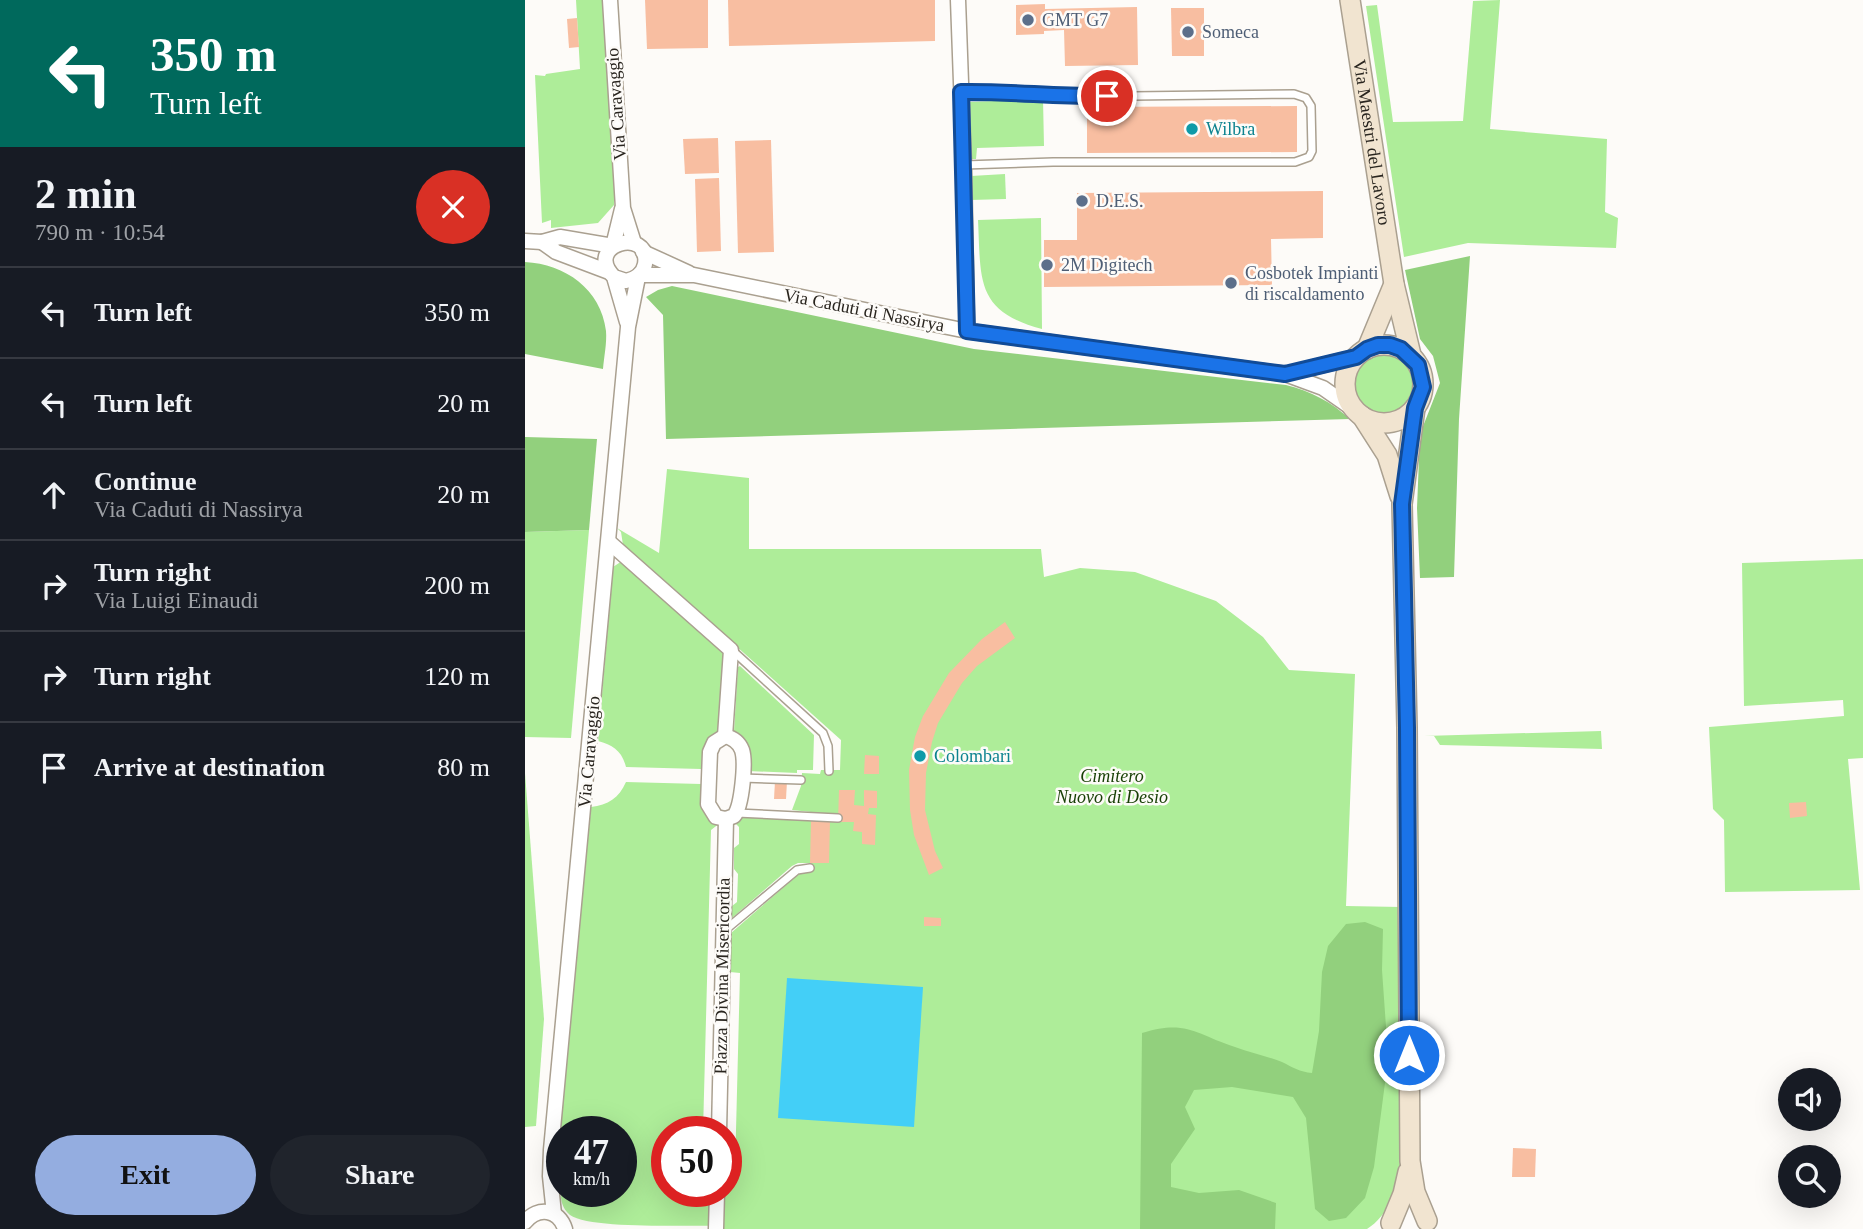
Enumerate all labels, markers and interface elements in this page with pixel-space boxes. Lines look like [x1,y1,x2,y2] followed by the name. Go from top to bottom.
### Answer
[1042,10,1108,30] place label: GMT G7
[1020,12,1036,28] marker: GMT G7
[1202,22,1259,42] place label: Someca
[1180,24,1196,40] marker: Someca
[150,27,277,82] text: 350 m
[35,28,126,119] icon: left
[602,47,630,161] street label: Via Caravaggio
[1349,58,1395,227] street label: Via Maestri del Lavoro
[1077,66,1137,126] pin
[1088,77,1126,115] icon: arrive
[150,85,262,121] text: Turn left
[1206,119,1255,139] place label: Wilbra
[1184,121,1200,137] marker: Wilbra
[416,170,490,244] button: close
[35,171,137,217] text: 2 min
[1096,191,1144,211] place label: D.E.S.
[1074,193,1090,209] marker: D.E.S.
[35,220,165,245] text: 790 m · 10:54
[1061,255,1153,275] place label: 2M Digitech
[1039,257,1055,273] marker: 2M Digitech
[1245,263,1379,304] place label: Cosbotek Impianti di riscaldamento
[1223,275,1239,291] marker: Cosbotek Impianti di riscaldamento
[782,285,946,335] street label: Via Caduti di Nassirya
[35,294,73,332] icon: left
[94,298,192,327] text: Turn left
[424,298,490,327] text: 350 m
[35,385,73,423] icon: left
[94,389,192,418] text: Turn left
[437,389,490,418] text: 20 m
[94,467,197,496] text: Continue
[35,476,73,514] icon: ahead
[437,480,490,509] text: 20 m
[94,497,303,522] text: Via Caduti di Nassirya
[94,558,211,587] text: Turn right
[35,567,73,605] icon: right
[424,571,490,600] text: 200 m
[94,588,259,613] text: Via Luigi Einaudi
[35,658,73,696] icon: right
[94,662,211,691] text: Turn right
[424,662,490,691] text: 120 m
[574,695,604,809] street label: Via Caravaggio
[934,746,1011,766] place label: Colombari
[912,748,928,764] marker: Colombari
[35,749,73,787] icon: arrive
[94,753,325,782] text: Arrive at destination
[437,753,490,782] text: 80 m
[1055,766,1168,807] park label: Cimitero Nuovo di Desio
[710,877,734,1075] street label: Piazza Divina Misericordia
[1372,1018,1446,1092] position arrow
[1778,1068,1841,1208] map controls
[1778,1068,1841,1131] button: sound
[651,1116,742,1207] speed limit sign: 50
[574,1133,609,1172] text: 47
[35,1135,256,1215] button: Exit
[270,1135,490,1215] button: Share
[1778,1145,1841,1208] button: search
[573,1169,610,1189] text: km/h

